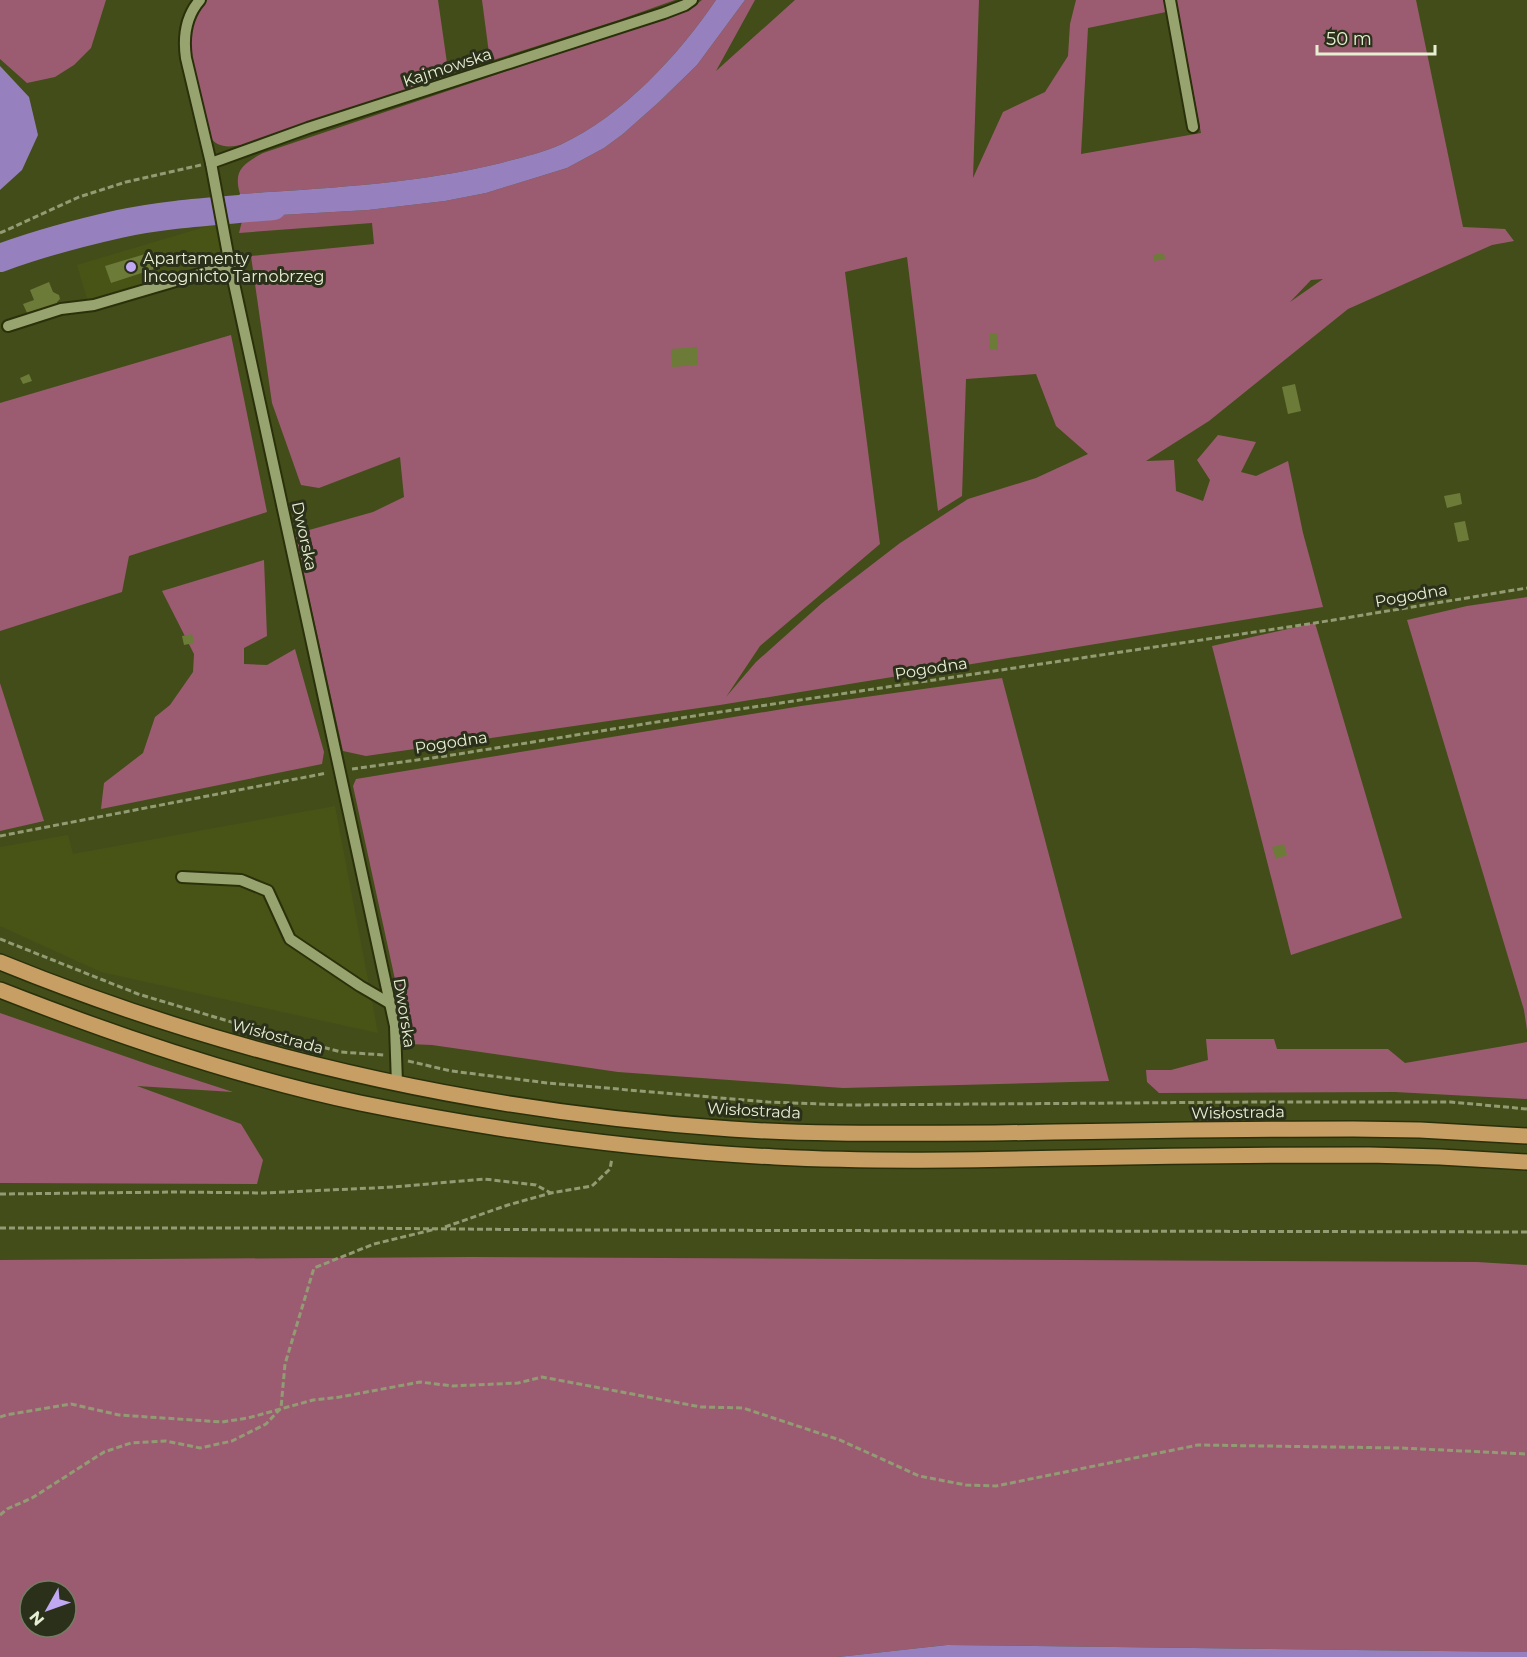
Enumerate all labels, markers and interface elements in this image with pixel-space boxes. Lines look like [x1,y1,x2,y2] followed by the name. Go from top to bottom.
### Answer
[1317,18,1436,56] scale bar
[1326,28,1372,50] text: 50 m
[400,44,494,91] street label: Kajmowska
[143,249,324,286] place label: Apartamenty Incognicto Tarnobrzeg
[124,260,138,274] marker: Apartamenty Incognicto Tarnobrzeg
[288,500,321,572] street label: Dworska
[1373,580,1449,611] street label: Pogodna
[893,653,969,684] street label: Pogodna
[413,727,489,758] street label: Pogodna
[390,977,419,1049] street label: Dworska
[230,1015,326,1058] street label: Wisłostrada
[707,1099,801,1122] street label: Wisłostrada
[1191,1102,1285,1123] street label: Wisłostrada
[18,1579,78,1639] north arrow
[25,1607,48,1629] text: N

